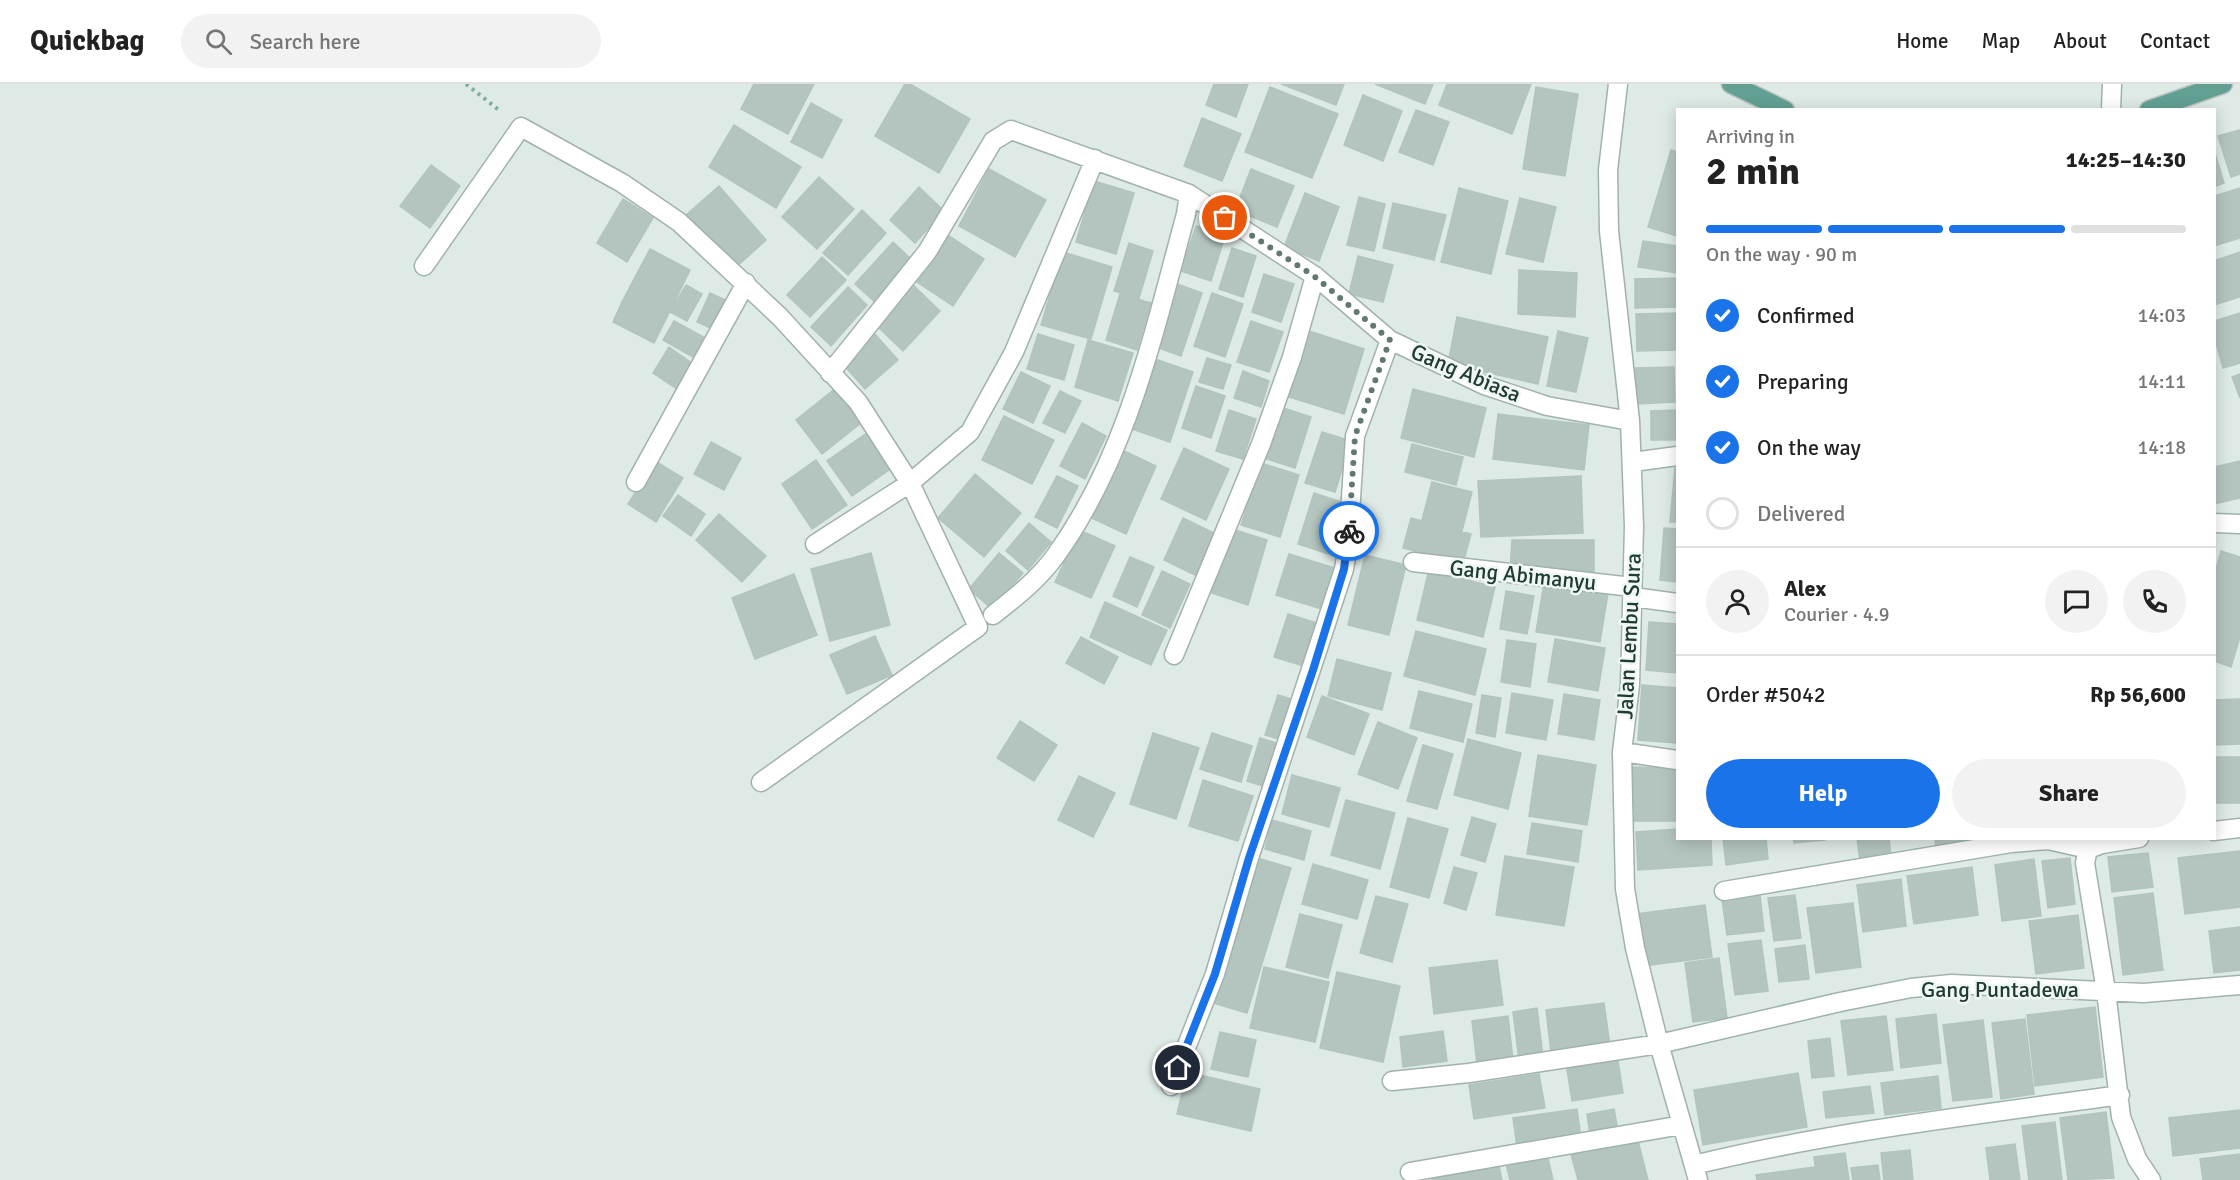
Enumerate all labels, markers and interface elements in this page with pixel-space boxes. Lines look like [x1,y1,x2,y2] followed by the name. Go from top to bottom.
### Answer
[181,14,601,68] search box
[30,24,145,58] text: Quickbag
[202,25,235,58] icon: search
[250,28,361,55] text: Search here
[1896,28,1949,54] text: Home
[1982,28,2020,54] text: Map
[2053,28,2107,54] text: About
[2140,28,2210,54] text: Contact
[1706,124,1795,149] text: Arriving in
[2066,146,2186,173] text: 14:25–14:30
[1706,147,1800,195] text: 2 min
[1199,192,1250,243] pin
[1208,201,1241,234] icon: bag
[1706,242,1857,267] text: On the way · 90 m
[1706,299,1739,332] icon: check
[1757,302,1855,329] text: Confirmed
[2137,303,2186,328] text: 14:03
[1407,338,1525,408] street label: Gang Abiasa
[1706,365,1739,398] icon: check
[1757,368,1849,395] text: Preparing
[2137,369,2186,394] text: 14:11
[1706,431,1739,464] icon: check
[1757,434,1861,461] text: On the way
[2137,435,2186,460] text: 14:18
[1757,500,1845,527] text: Delivered
[1319,501,1379,561] courier
[1333,515,1366,548] icon: bike
[1611,552,1647,720] street label: Jalan Lembu Sura
[1448,554,1598,596] street label: Gang Abimanyu
[1706,570,1769,633] button: person
[2045,570,2108,633] button: chat
[2123,570,2186,633] button: phone
[1784,575,1826,602] text: Alex
[1784,602,1890,627] text: Courier · 4.9
[1706,681,1826,708] text: Order #5042
[2090,681,2186,708] text: Rp 56,600
[1706,759,1940,828] button: Help
[1952,759,2186,828] button: Share
[1921,976,2079,1003] street label: Gang Puntadewa
[1152,1042,1203,1093] pin
[1161,1051,1194,1084] icon: home

